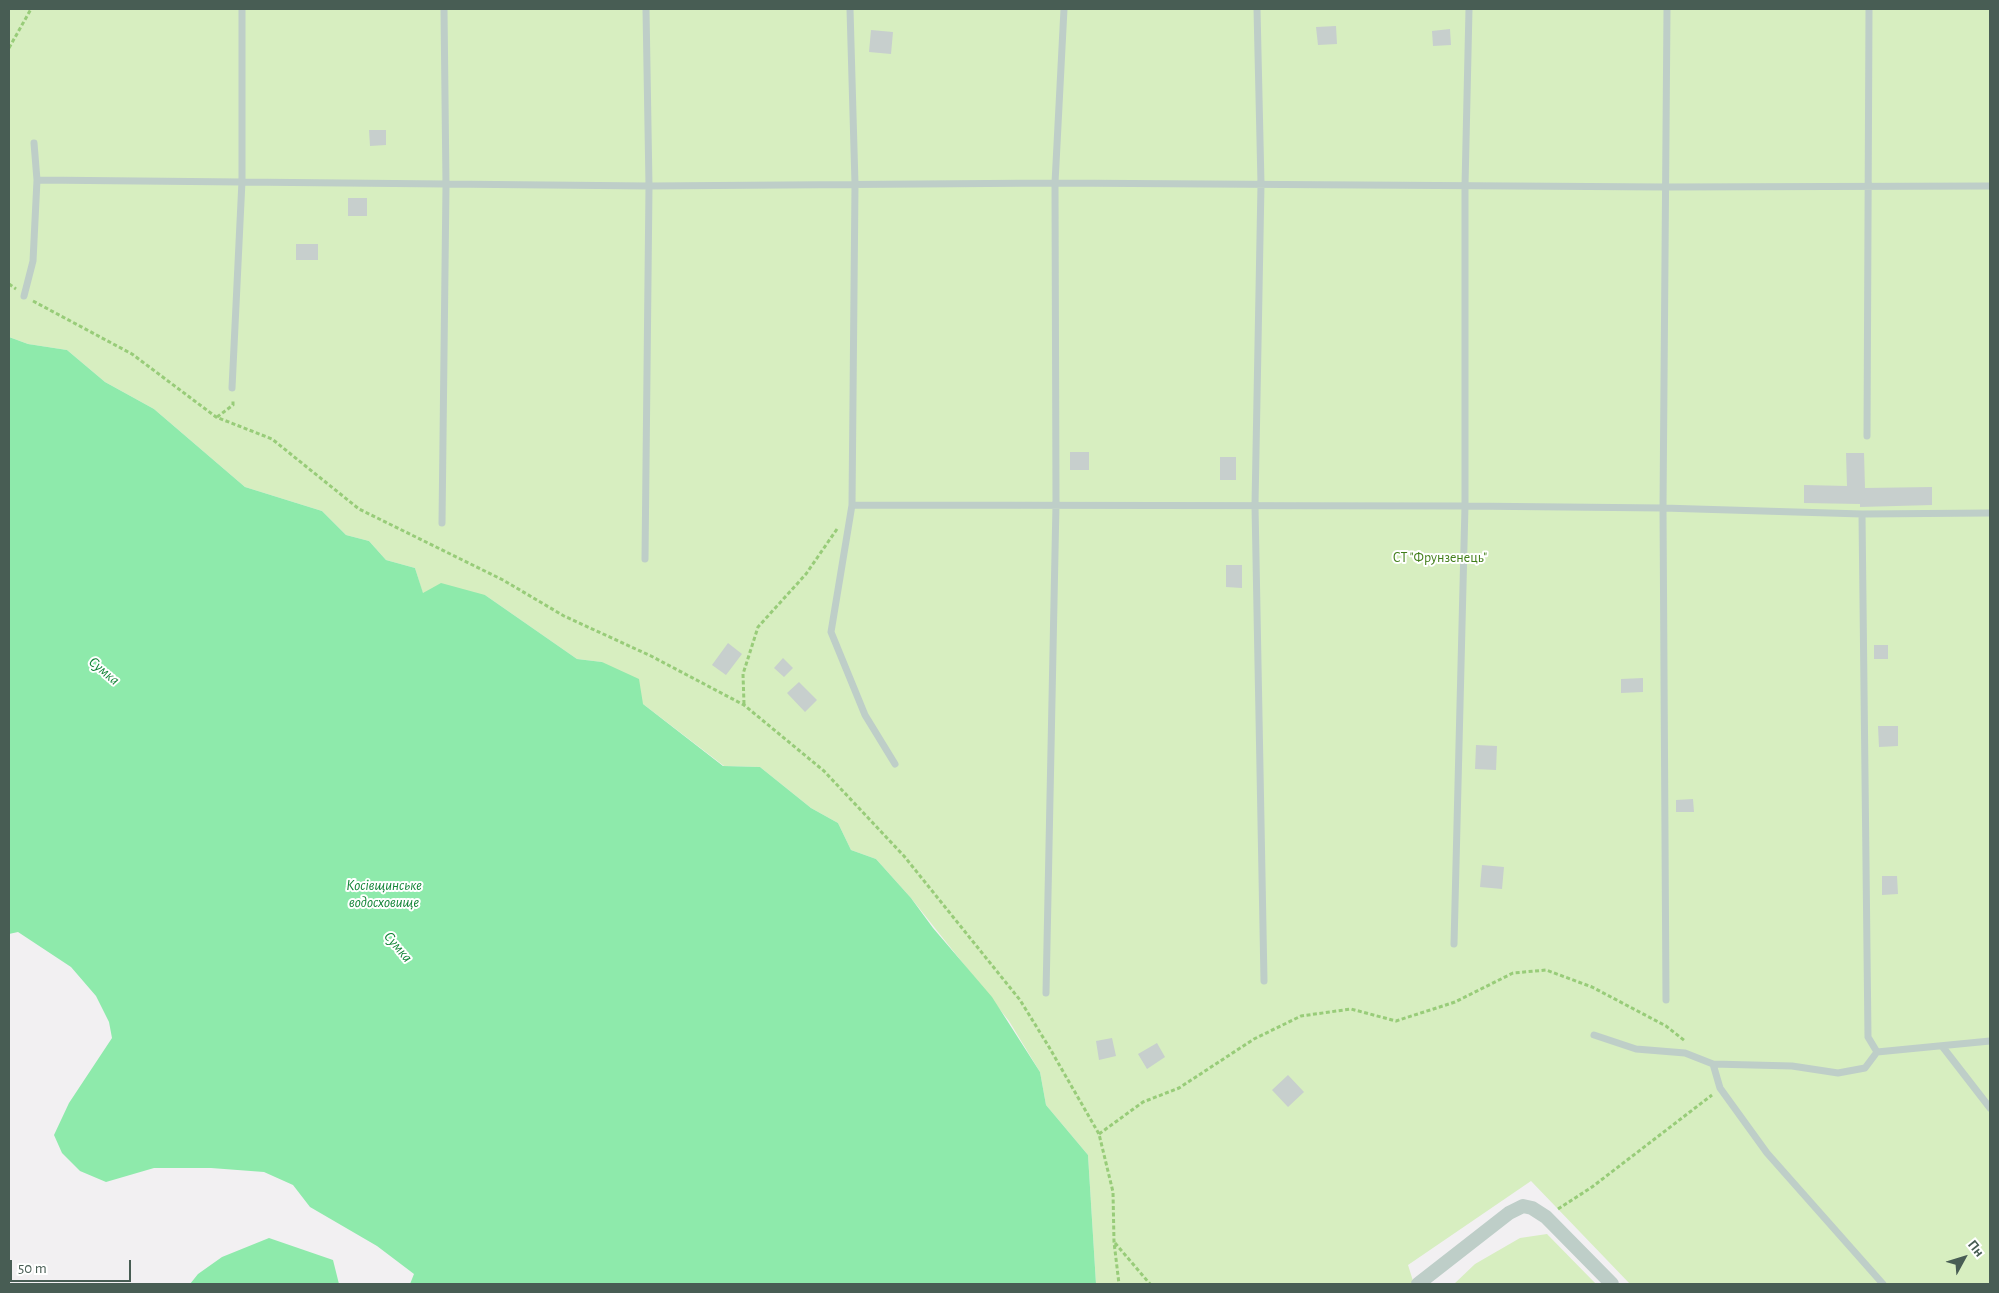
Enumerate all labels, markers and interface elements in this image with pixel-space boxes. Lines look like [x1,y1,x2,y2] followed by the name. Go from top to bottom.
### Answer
[1393,550,1487,566] park label: СТ "Фрунзенець"
[85,653,123,689] water label: Сумка
[346,876,422,911] water label: Косівщинське водосховище
[380,928,416,966] water label: Сумка
[1939,1233,1989,1283] north arrow
[1965,1238,1986,1260] text: Пн
[12,1250,134,1282] scale bar
[18,1261,47,1276] text: 50 m

